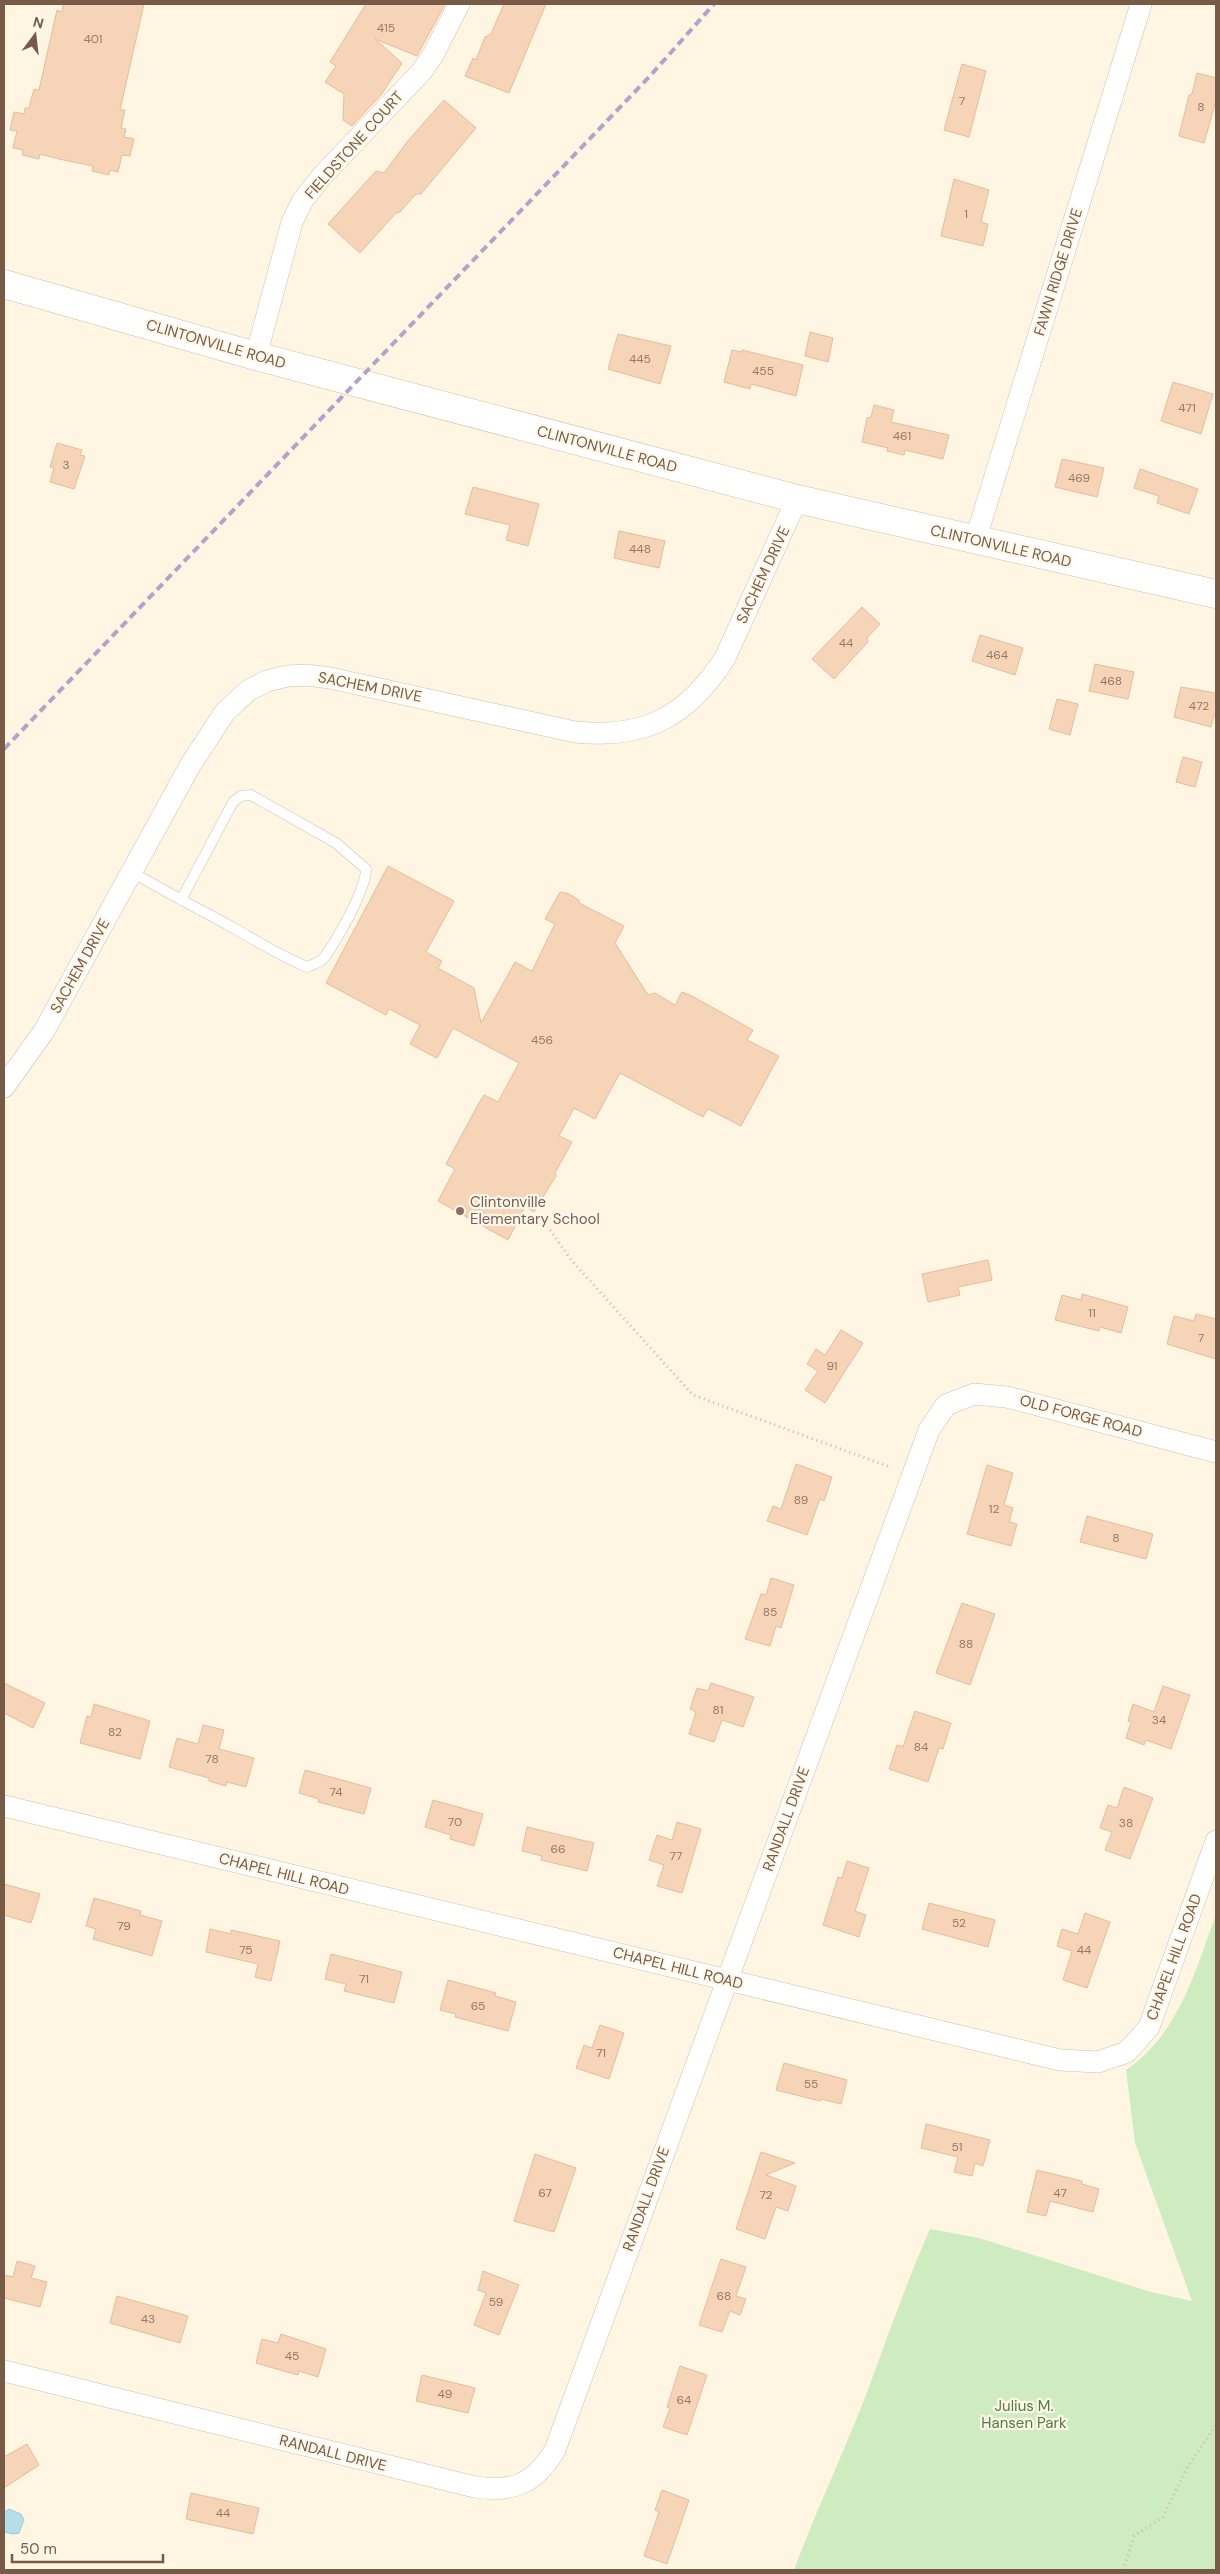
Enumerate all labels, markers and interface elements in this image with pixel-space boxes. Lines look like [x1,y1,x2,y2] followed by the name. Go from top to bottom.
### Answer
[10,10,60,60] north arrow
[31,12,46,32] text: N
[377,20,395,36] house number: 415
[83,31,103,47] house number: 401
[300,87,408,203] street label: FIELDSTONE COURT
[959,93,965,109] house number: 7
[1197,99,1205,115] house number: 8
[964,206,968,222] house number: 1
[1029,206,1087,338] street label: FAWN RIDGE DRIVE
[144,315,288,373] street label: CLINTONVILLE ROAD
[629,351,651,367] house number: 445
[752,363,774,379] house number: 455
[1178,400,1196,416] house number: 471
[535,421,679,477] street label: CLINTONVILLE ROAD
[893,428,911,444] house number: 461
[62,457,70,473] house number: 3
[1068,470,1090,486] house number: 469
[928,520,1074,572] street label: CLINTONVILLE ROAD
[732,523,794,627] street label: SACHEM DRIVE
[629,541,651,557] house number: 448
[839,635,853,651] house number: 44
[986,647,1008,663] house number: 464
[316,667,424,707] street label: SACHEM DRIVE
[1100,673,1122,689] house number: 468
[1189,698,1209,714] house number: 472
[46,915,114,1017] street label: SACHEM DRIVE
[531,1032,553,1048] house number: 456
[470,1192,600,1229] place label: Clintonville Elementary School
[454,1205,466,1217] marker: Clintonville Elementary School
[1088,1305,1096,1321] house number: 11
[1198,1330,1204,1346] house number: 7
[826,1358,838,1374] house number: 91
[1017,1390,1145,1442] street label: OLD FORGE ROAD
[794,1492,808,1508] house number: 89
[989,1501,999,1517] house number: 12
[1112,1530,1120,1546] house number: 8
[763,1604,777,1620] house number: 85
[959,1636,973,1652] house number: 88
[713,1702,723,1718] house number: 81
[1152,1712,1166,1728] house number: 34
[108,1724,122,1740] house number: 82
[914,1739,928,1755] house number: 84
[205,1751,219,1767] house number: 78
[758,1764,814,1874] street label: RANDALL DRIVE
[330,1784,342,1800] house number: 74
[448,1814,462,1830] house number: 70
[1119,1815,1133,1831] house number: 38
[550,1841,566,1857] house number: 66
[217,1848,351,1900] street label: CHAPEL HILL ROAD
[670,1848,682,1864] house number: 77
[1142,1891,1206,2023] street label: CHAPEL HILL ROAD
[952,1915,966,1931] house number: 52
[117,1918,131,1934] house number: 79
[239,1942,253,1958] house number: 75
[611,1942,745,1994] street label: CHAPEL HILL ROAD
[1077,1942,1091,1958] house number: 44
[359,1971,369,1987] house number: 71
[471,1998,485,2014] house number: 65
[596,2045,606,2061] house number: 71
[804,2076,818,2092] house number: 55
[951,2139,963,2155] house number: 51
[618,2144,674,2254] street label: RANDALL DRIVE
[538,2185,552,2201] house number: 67
[1053,2185,1067,2201] house number: 47
[759,2187,773,2203] house number: 72
[717,2288,731,2304] house number: 68
[489,2294,503,2310] house number: 59
[141,2311,155,2327] house number: 43
[285,2348,299,2364] house number: 45
[438,2386,452,2402] house number: 49
[677,2392,691,2408] house number: 64
[981,2396,1067,2433] park label: Julius M. Hansen Park
[277,2430,389,2476] street label: RANDALL DRIVE
[216,2505,230,2521] house number: 44
[12,2532,164,2564] scale bar
[20,2539,57,2559] text: 50 m

